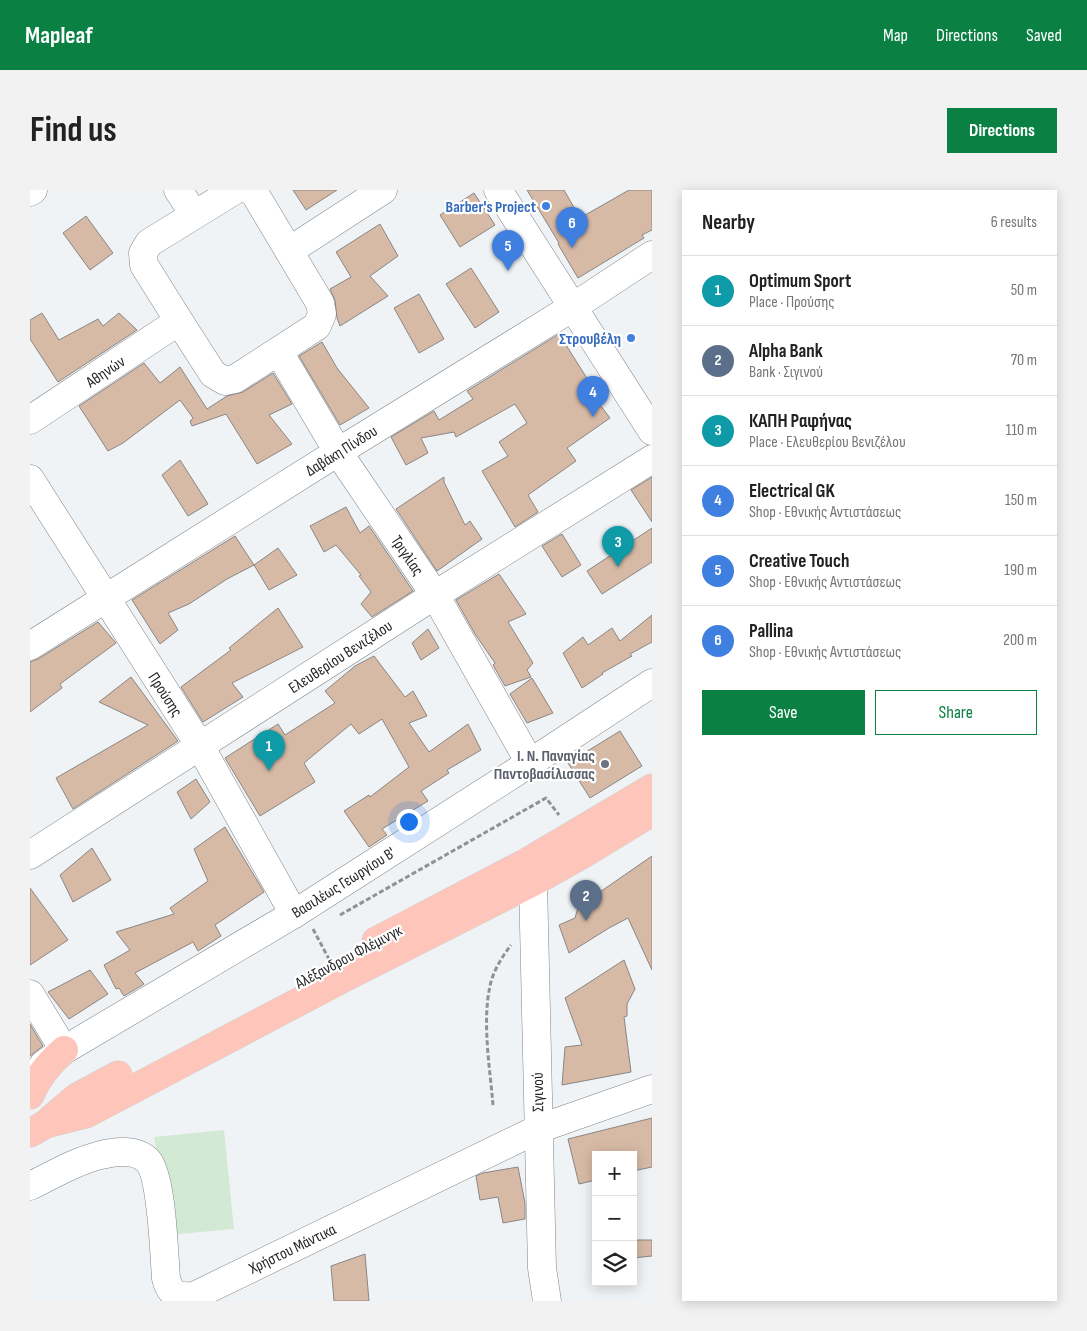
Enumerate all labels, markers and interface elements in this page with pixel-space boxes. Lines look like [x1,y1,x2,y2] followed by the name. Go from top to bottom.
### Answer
[25,21,93,50] text: Mapleaf
[883,25,908,46] text: Map
[936,25,998,46] text: Directions
[1026,25,1062,46] text: Saved
[947,108,1057,153] button: Directions
[30,109,117,152] text: Find us
[445,198,536,217] place label: Barber's Project
[540,200,552,212] marker: Barber's Project
[556,207,588,248] pin: 6
[702,210,755,235] text: Nearby
[991,213,1037,232] text: 6 results
[492,230,524,271] pin: 5
[749,270,851,293] text: Optimum Sport
[715,281,721,300] text: 1
[1011,281,1037,300] text: 50 m
[749,293,835,312] text: Place · Προύσης
[559,330,621,349] place label: Στρουβέλη
[625,332,637,344] marker: Στρουβέλη
[749,340,823,363] text: Alpha Bank
[714,351,722,370] text: 2
[1011,351,1037,370] text: 70 m
[82,352,129,393] street label: Αθηνών
[749,363,823,382] text: Bank · Σιγινού
[577,376,609,417] pin: 4
[749,410,852,433] text: ΚΑΠΗ Ραφήνας
[714,421,722,440] text: 3
[1006,421,1037,440] text: 110 m
[302,422,381,481] street label: Δαβάκη Πίνδου
[749,433,906,452] text: Place · Ελευθερίου Βενιζέλου
[749,480,835,503] text: Electrical GK
[714,491,722,510] text: 4
[1005,491,1037,510] text: 150 m
[749,503,901,522] text: Shop · Εθνικής Αντιστάσεως
[602,526,634,567] pin: 3
[386,532,427,580] street label: Τριγλίας
[749,550,849,573] text: Creative Touch
[714,561,722,580] text: 5
[1004,561,1037,580] text: 190 m
[749,573,901,592] text: Shop · Εθνικής Αντιστάσεως
[285,617,396,698] street label: Ελευθερίου Βενιζέλου
[749,620,793,643] text: Pallina
[714,631,722,650] text: 6
[1003,631,1037,650] text: 200 m
[749,643,901,662] text: Shop · Εθνικής Αντιστάσεως
[143,669,186,720] street label: Προύσης
[702,690,865,735] button: Save
[875,690,1037,735] button: Share
[253,730,285,771] pin: 1
[494,747,595,784] place label: Ι. Ν. Παναγίας Παντοβασίλισσας
[599,758,611,770] marker: Ι. Ν. Παναγίας Παντοβασίλισσας
[396,809,422,835] your location
[289,844,399,923] street label: Βασιλέως Γεωργίου Β'
[570,880,602,921] pin: 2
[291,921,406,994] street label: Αλέξανδρου Φλέμινγκ
[529,1072,548,1112] street label: Σιγινού
[592,1151,637,1286] map controls
[592,1151,637,1196] button: +
[592,1196,637,1241] button: −
[245,1220,340,1279] street label: Χρήστου Μάντικα
[592,1241,637,1286] button: layers

